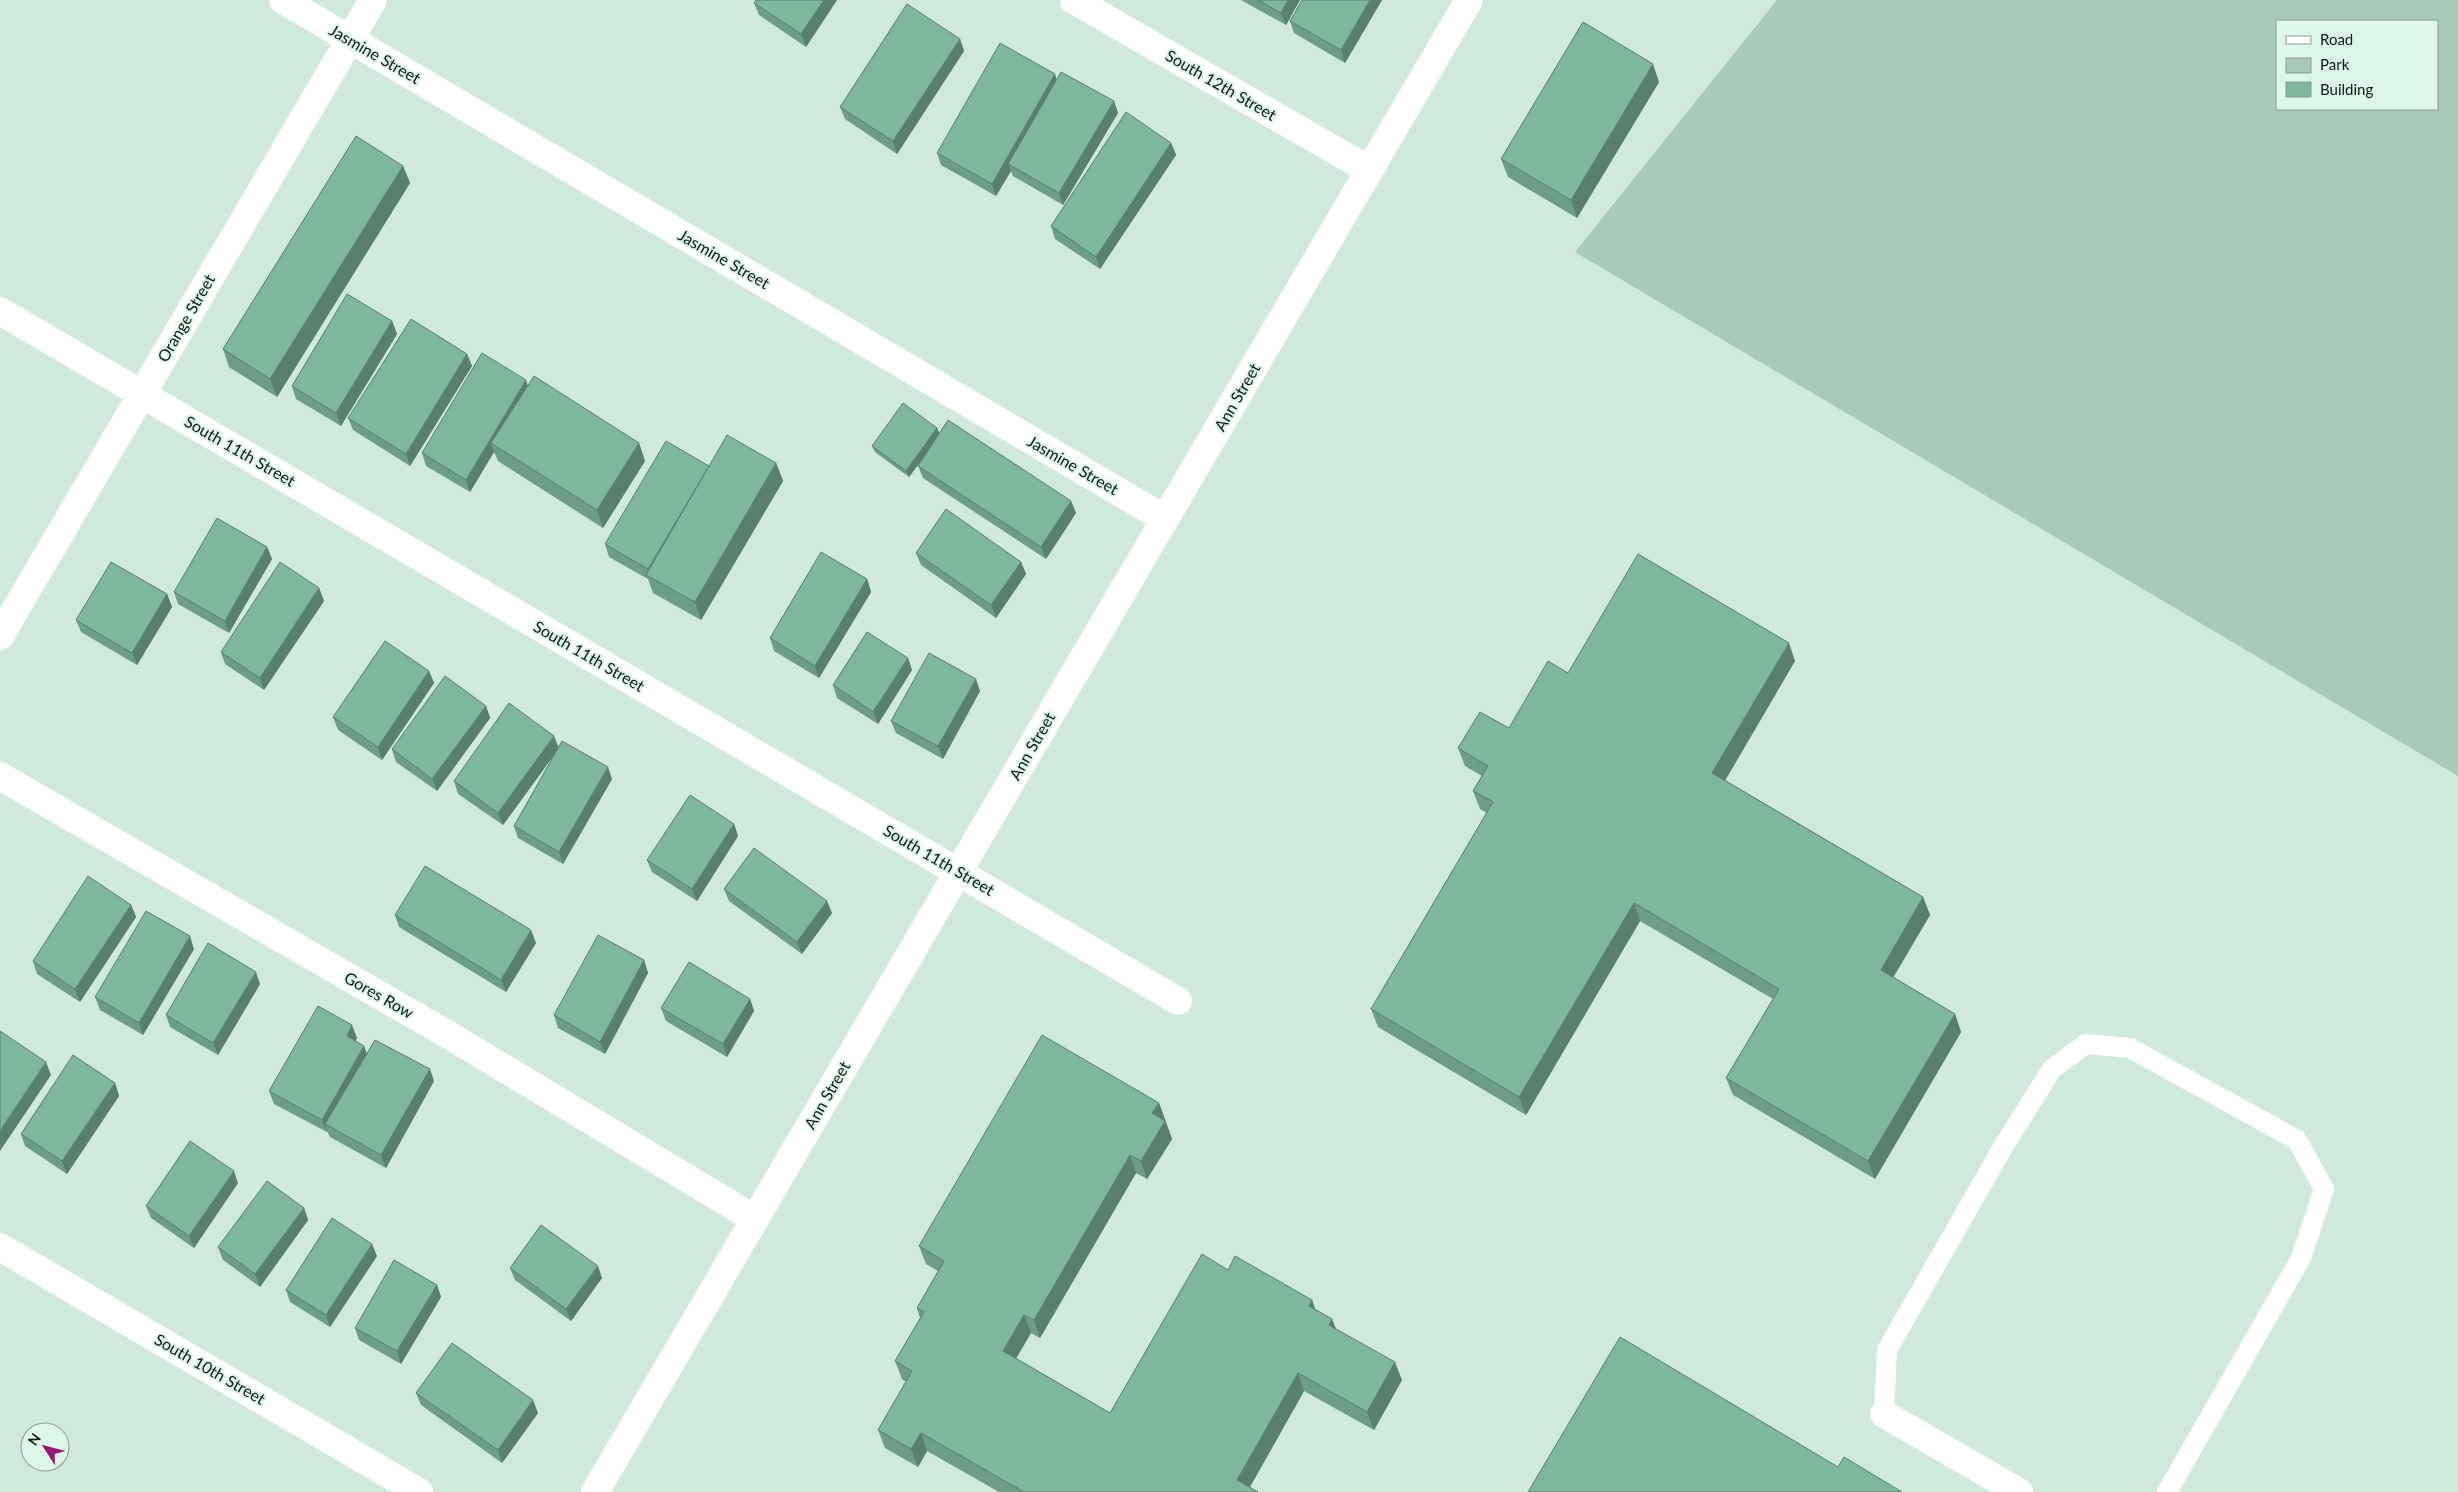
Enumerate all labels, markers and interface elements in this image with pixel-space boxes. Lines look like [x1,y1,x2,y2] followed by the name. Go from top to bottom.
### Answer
[326,20,424,87] street label: Jasmine Street
[2276,20,2438,110] legend
[2320,30,2353,48] text: Road
[1162,45,1280,124] street label: South 12th Street
[2320,55,2350,73] text: Park
[2320,80,2373,98] text: Building
[675,225,773,292] street label: Jasmine Street
[153,270,218,365] street label: Orange Street
[1210,359,1264,434] street label: Ann Street
[181,411,299,490] street label: South 11th Street
[1024,431,1122,498] street label: Jasmine Street
[530,616,648,695] street label: South 11th Street
[1005,708,1059,783] street label: Ann Street
[880,820,998,899] street label: South 11th Street
[341,967,418,1022] street label: Gores Row
[800,1057,854,1132] street label: Ann Street
[151,1329,269,1408] street label: South 10th Street
[20,1422,70,1472] north arrow
[24,1430,44,1448] text: N

